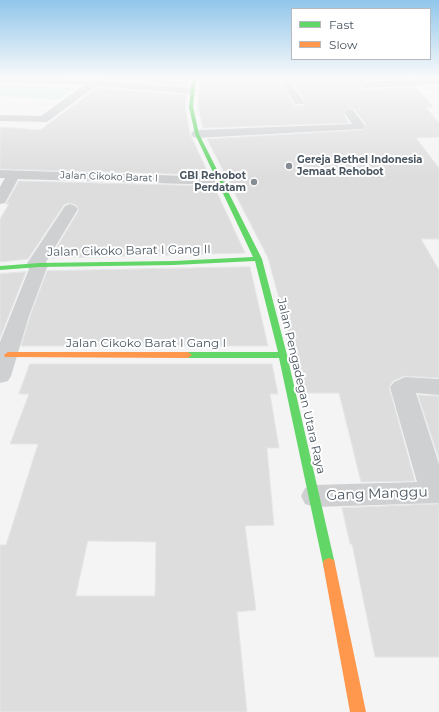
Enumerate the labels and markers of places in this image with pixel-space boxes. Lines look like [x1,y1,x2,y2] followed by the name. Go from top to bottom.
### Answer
[297,154,422,178] place label: Gereja Bethel Indonesia Jemaat Rehobot
[284,161,294,171] marker: Gereja Bethel Indonesia Jemaat Rehobot
[180,170,246,194] place label: GBI Rehobot Perdatam
[249,177,259,187] marker: GBI Rehobot Perdatam

